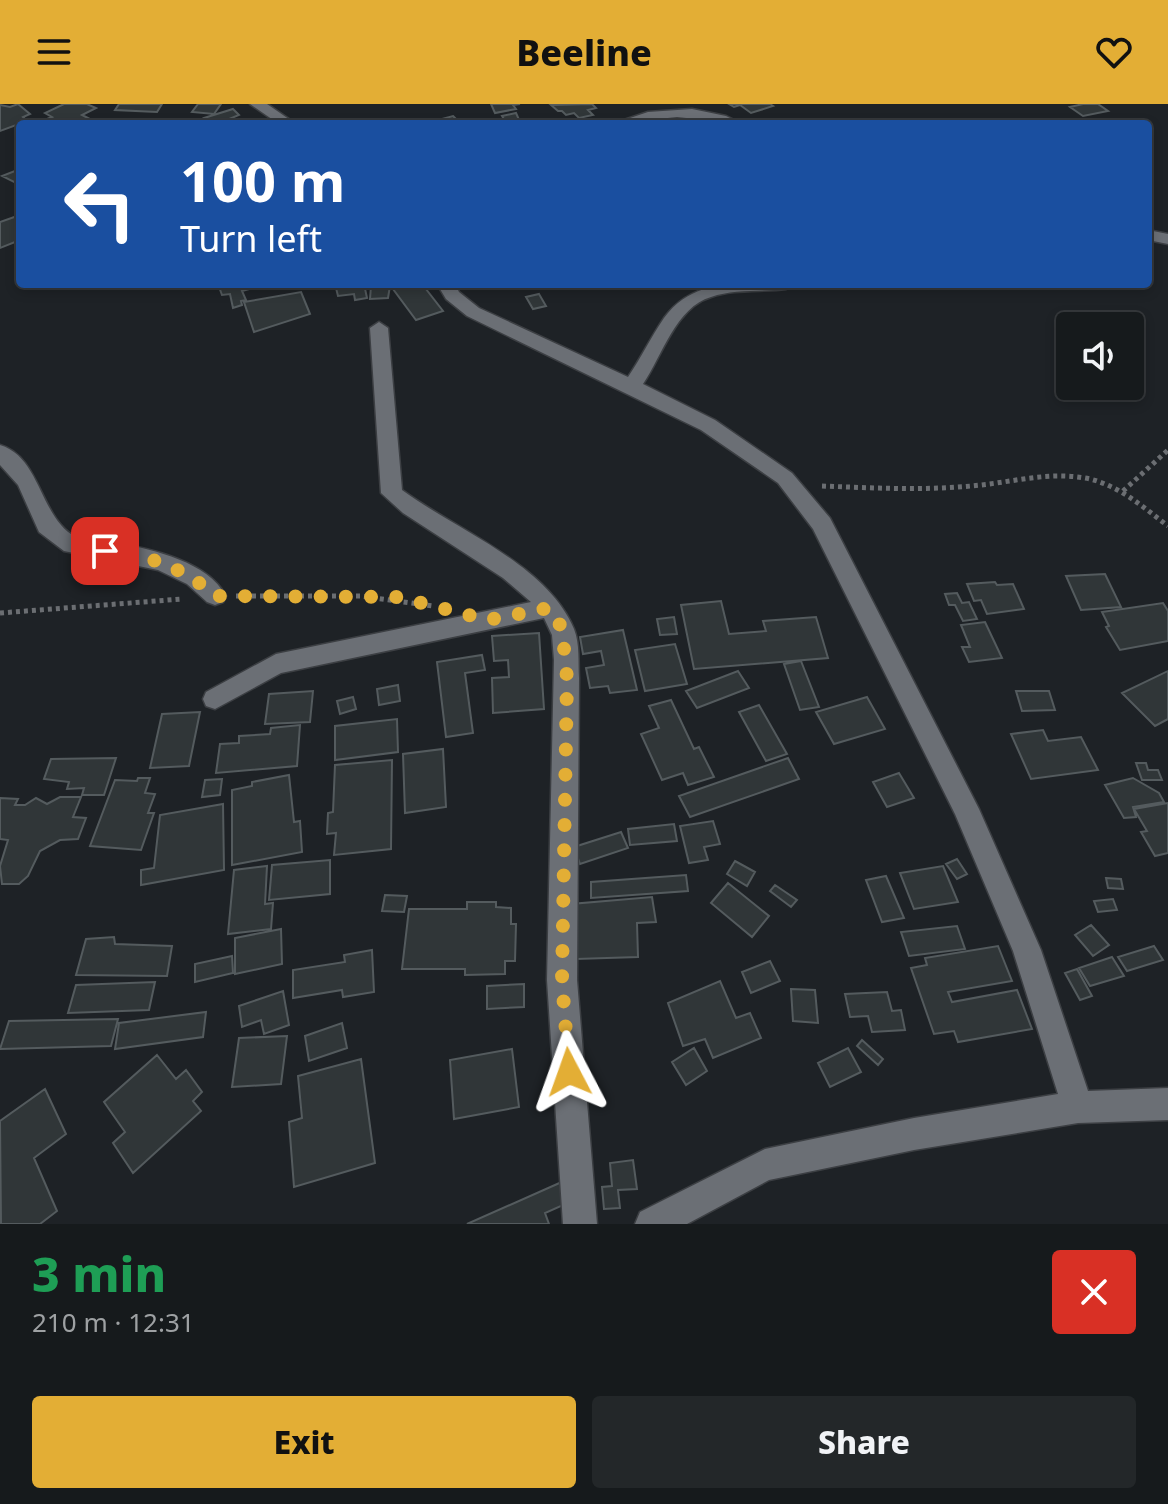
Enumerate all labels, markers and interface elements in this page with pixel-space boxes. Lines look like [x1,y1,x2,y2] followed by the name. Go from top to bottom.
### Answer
[516,28,652,77] text: Beeline
[32,30,76,74] icon: menu
[1092,30,1136,74] icon: heart
[180,142,345,218] text: 100 m
[48,152,152,256] icon: left
[180,214,322,263] text: Turn left
[1056,312,1144,400] map controls
[1056,312,1144,400] button: sound
[71,517,139,585] pin
[83,529,127,573] icon: arrive
[527,1030,611,1114] position arrow
[32,1241,166,1306] text: 3 min
[1052,1250,1136,1334] button: close
[32,1304,195,1340] text: 210 m · 12:31
[32,1396,576,1488] button: Exit
[592,1396,1136,1488] button: Share

